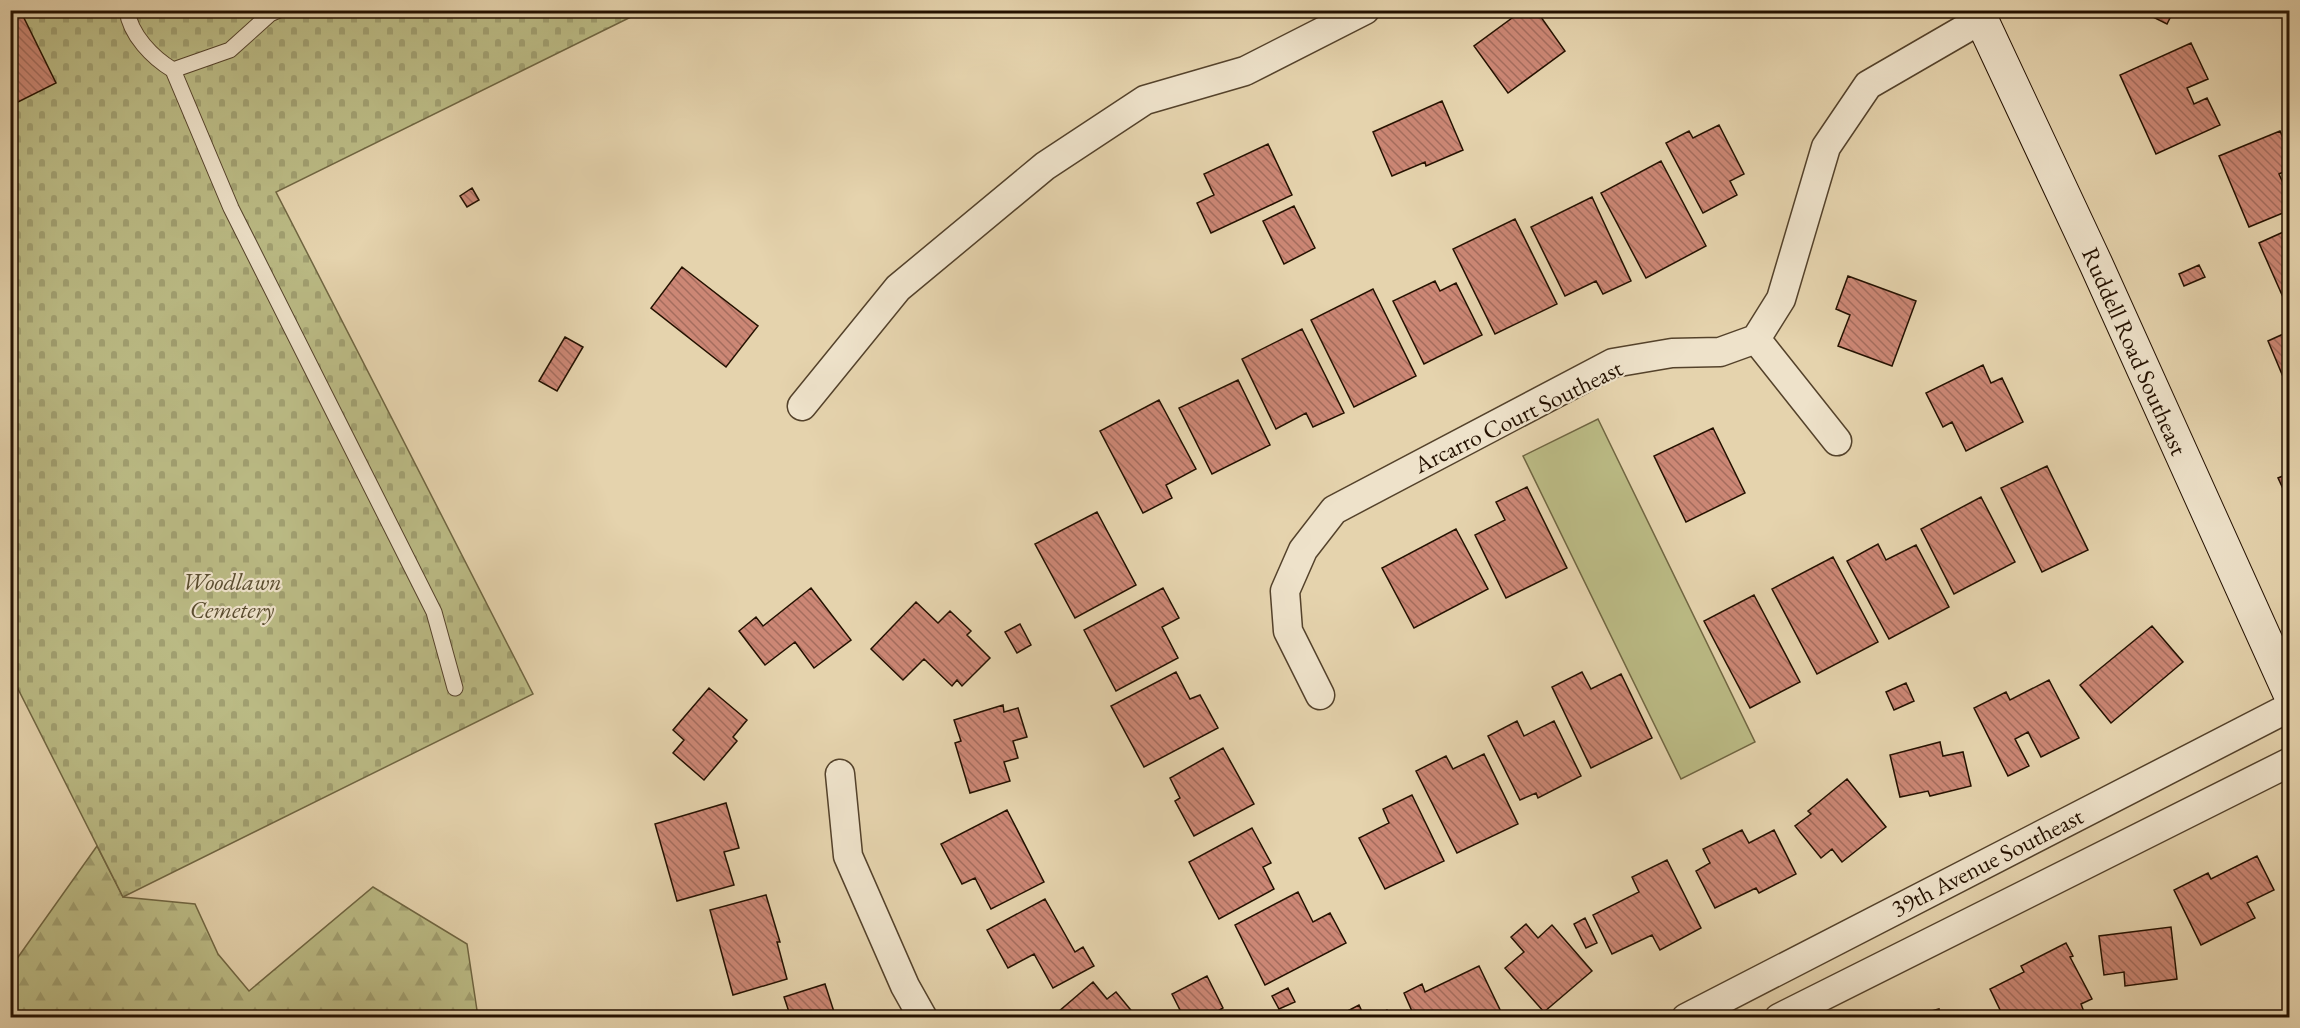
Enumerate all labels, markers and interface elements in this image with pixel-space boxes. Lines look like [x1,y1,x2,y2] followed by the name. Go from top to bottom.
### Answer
[2075,242,2195,460] street label: Ruddell Road Southeast
[1408,352,1628,480] street label: Arcarro Court Southeast
[182,566,282,625] park label: Woodlawn Cemetery
[1886,800,2089,924] street label: 39th Avenue Southeast

